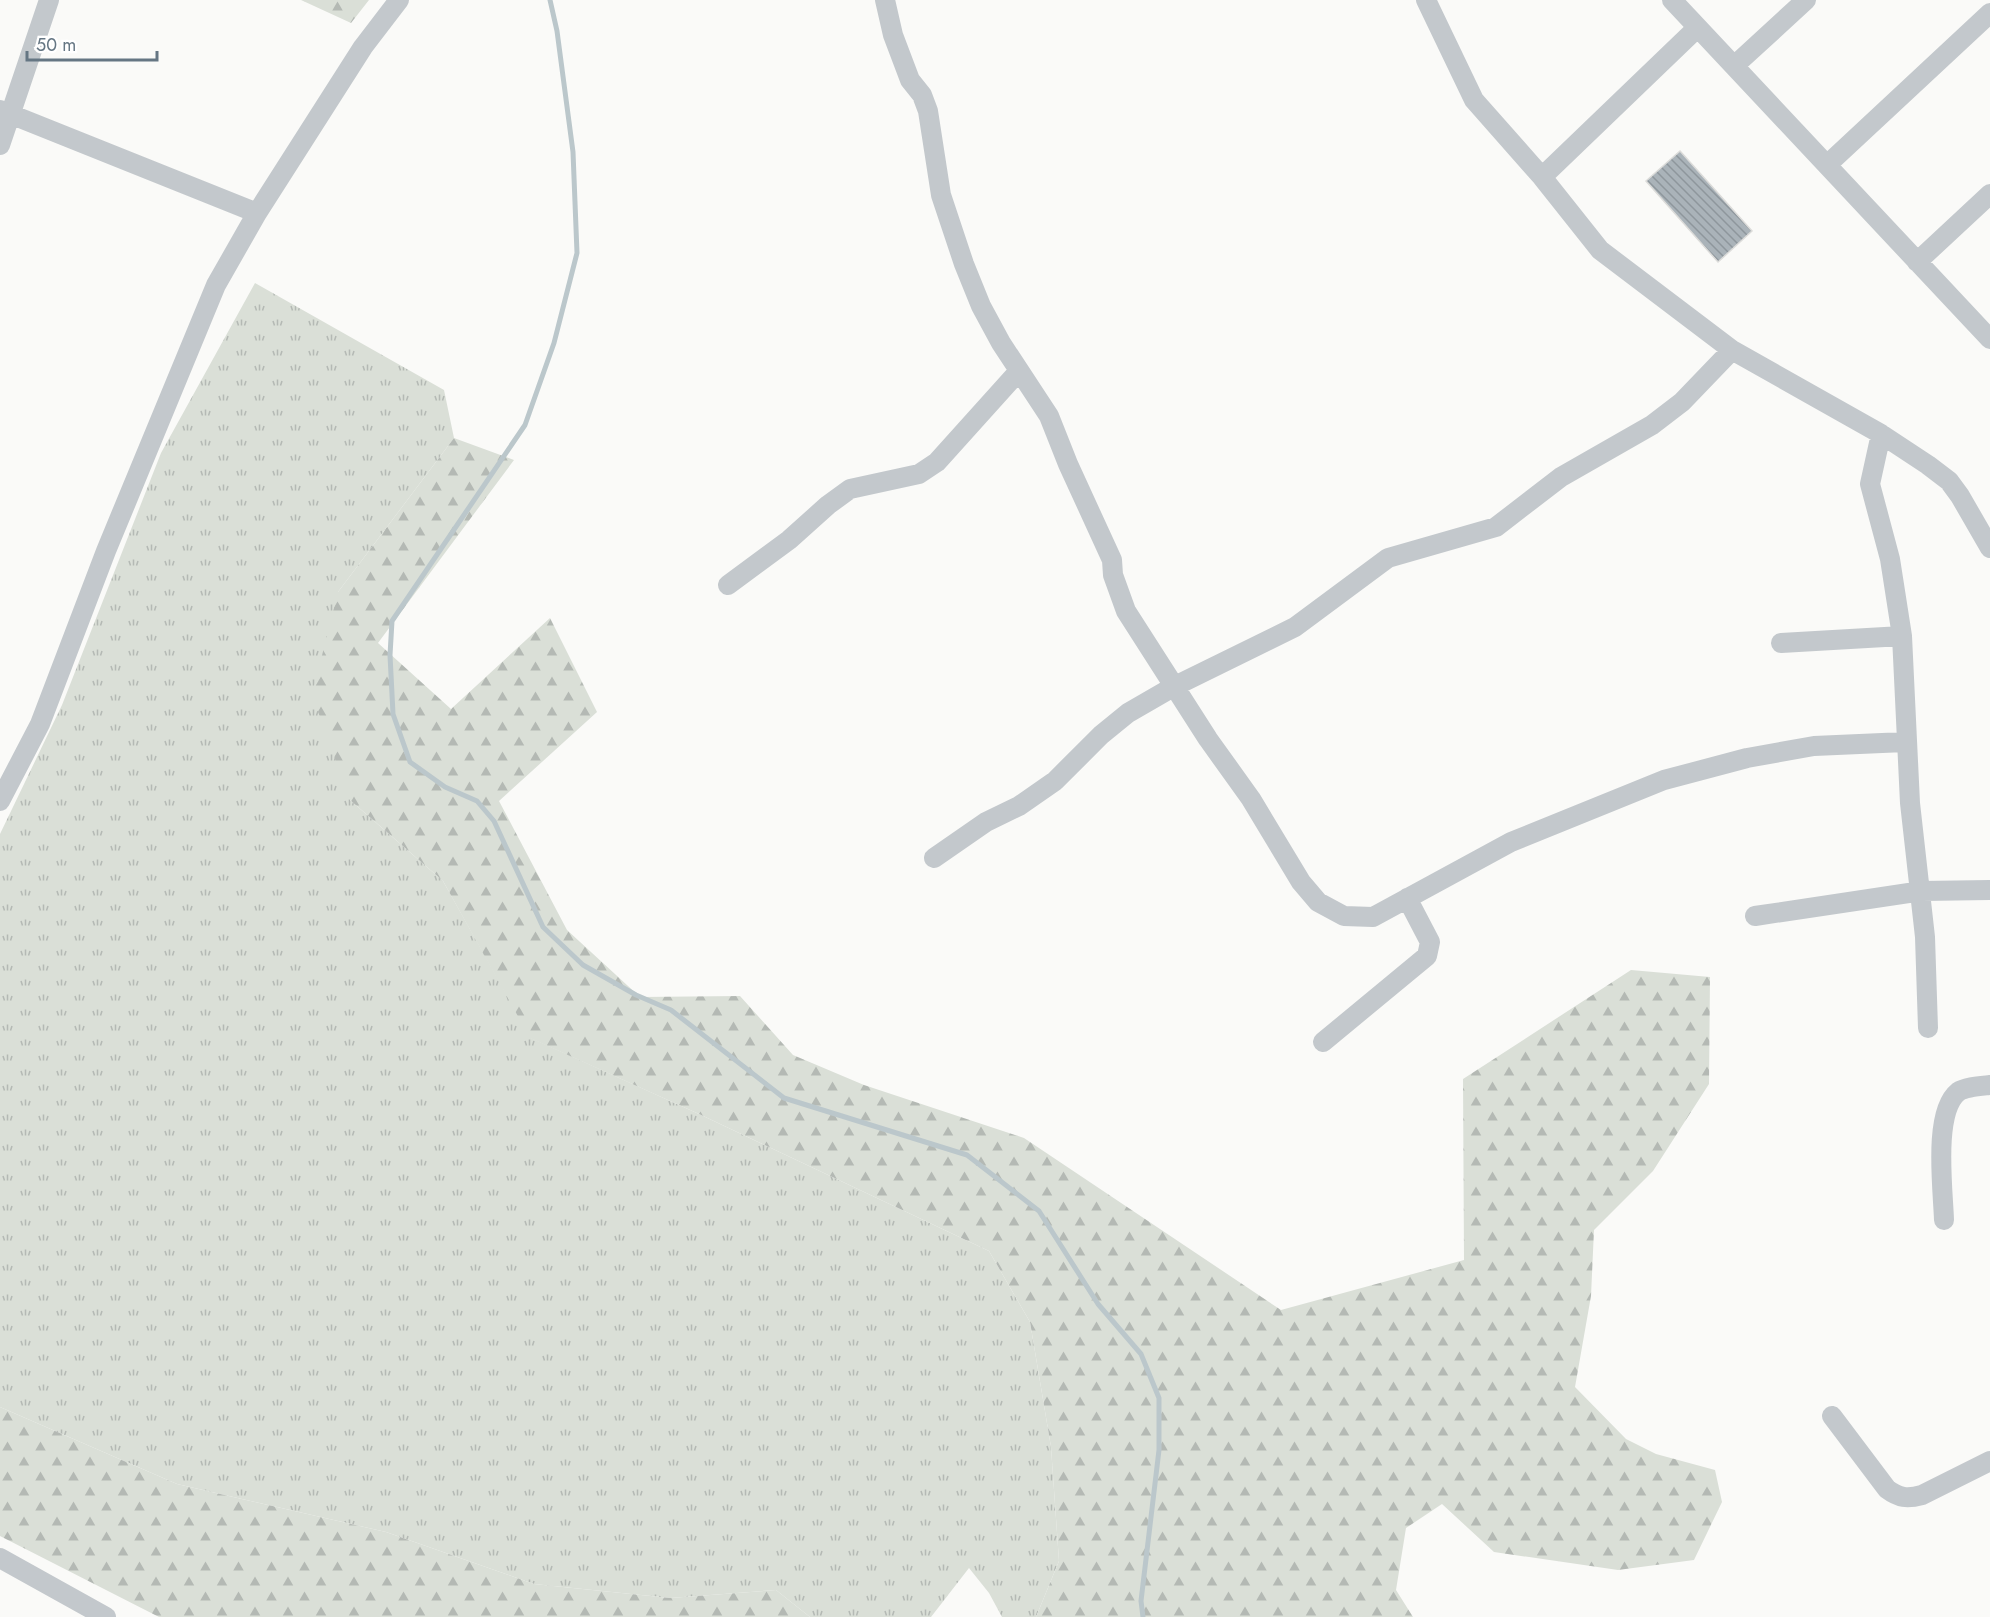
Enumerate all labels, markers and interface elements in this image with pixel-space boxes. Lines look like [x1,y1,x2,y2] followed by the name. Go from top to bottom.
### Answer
[27,24,158,62] scale bar
[36,32,76,58] text: 50 m

